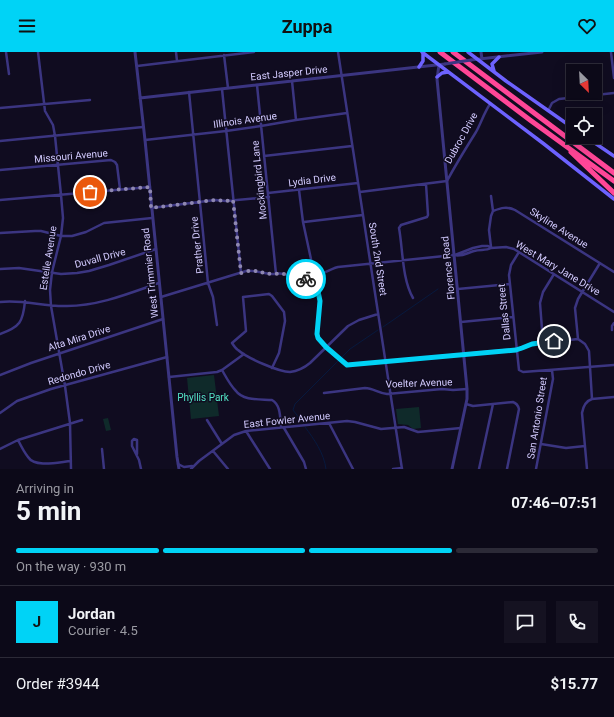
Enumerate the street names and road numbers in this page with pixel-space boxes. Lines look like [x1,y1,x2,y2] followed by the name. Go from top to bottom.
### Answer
[250,63,328,83] street label: East Jasper Drive
[213,110,277,130] street label: Illinois Avenue
[442,110,480,166] street label: Dubroc Drive
[249,140,269,220] street label: Mockingbird Lane
[34,147,108,165] street label: Missouri Avenue
[288,172,336,188] street label: Lydia Drive
[528,206,590,250] street label: Skyline Avenue
[189,216,205,274] street label: Prather Drive
[367,222,389,296] street label: South 2nd Street
[38,225,58,291] street label: Estelle Avenue
[140,228,160,318] street label: West Trimmier Road
[439,236,457,300] street label: Florence Road
[514,238,602,298] street label: West Mary Jane Drive
[73,246,127,270] street label: Duvall Drive
[496,283,512,341] street label: Dallas Street
[46,323,112,353] street label: Alta Mira Drive
[46,359,112,387] street label: Redondo Drive
[385,376,453,390] street label: Voelter Avenue
[525,376,549,460] street label: San Antonio Street
[243,410,331,430] street label: East Fowler Avenue

